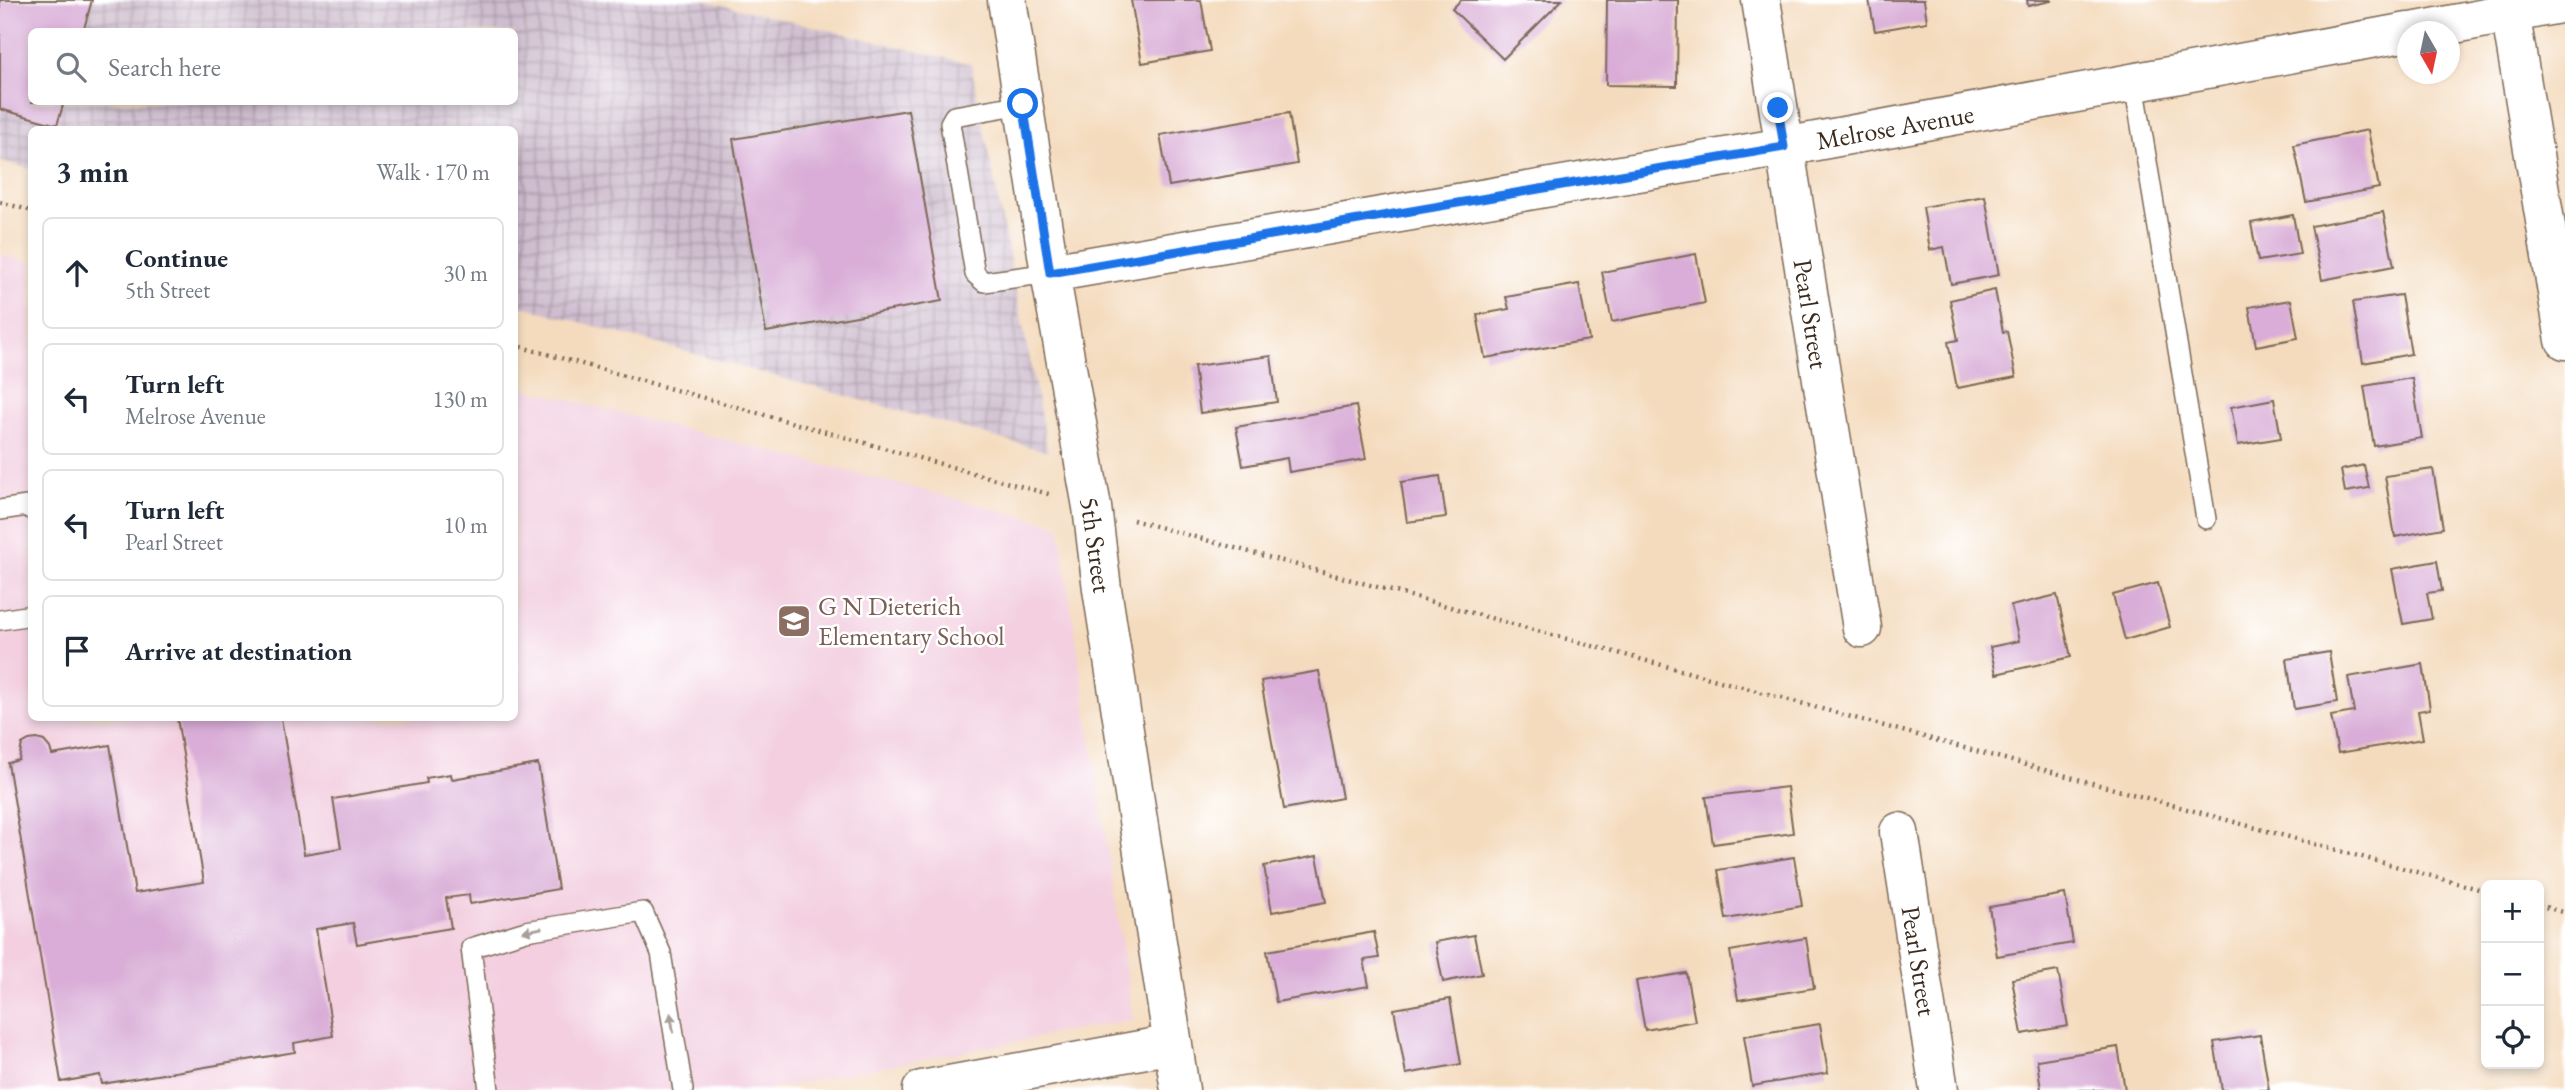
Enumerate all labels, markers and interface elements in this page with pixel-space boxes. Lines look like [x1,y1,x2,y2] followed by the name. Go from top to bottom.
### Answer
[2397,21,2460,84] north arrow
[28,28,518,105] search box
[52,48,90,86] icon: search
[108,50,221,84] text: Search here
[1007,88,1038,119] route start
[1762,92,1793,123] route end
[1814,96,1976,158] street label: Melrose Avenue
[56,152,129,191] text: 3 min
[376,157,490,187] text: Walk · 170 m
[125,241,228,275] text: Continue
[58,254,96,292] icon: ahead
[1786,257,1836,371] street label: Pearl Street
[443,258,488,288] text: 30 m
[125,275,210,305] text: 5th Street
[125,367,224,401] text: Turn left
[58,380,96,418] icon: left
[432,384,488,414] text: 130 m
[125,401,266,431] text: Melrose Avenue
[125,493,224,527] text: Turn left
[1072,495,1120,595] street label: 5th Street
[58,506,96,544] icon: left
[443,510,488,540] text: 10 m
[125,527,223,557] text: Pearl Street
[818,589,1005,653] place label: G N Dieterich Elementary School
[775,602,813,640] school or university icon: G N Dieterich Elementary School
[58,632,96,670] icon: arrive
[125,634,352,668] text: Arrive at destination
[2481,880,2544,1069] map controls
[2481,880,2544,943] button: +
[1894,904,1944,1018] street label: Pearl Street
[521,925,543,936] one-way arrow
[2481,943,2544,1006] button: −
[2481,1006,2544,1069] button: locate
[666,1012,677,1034] one-way arrow

